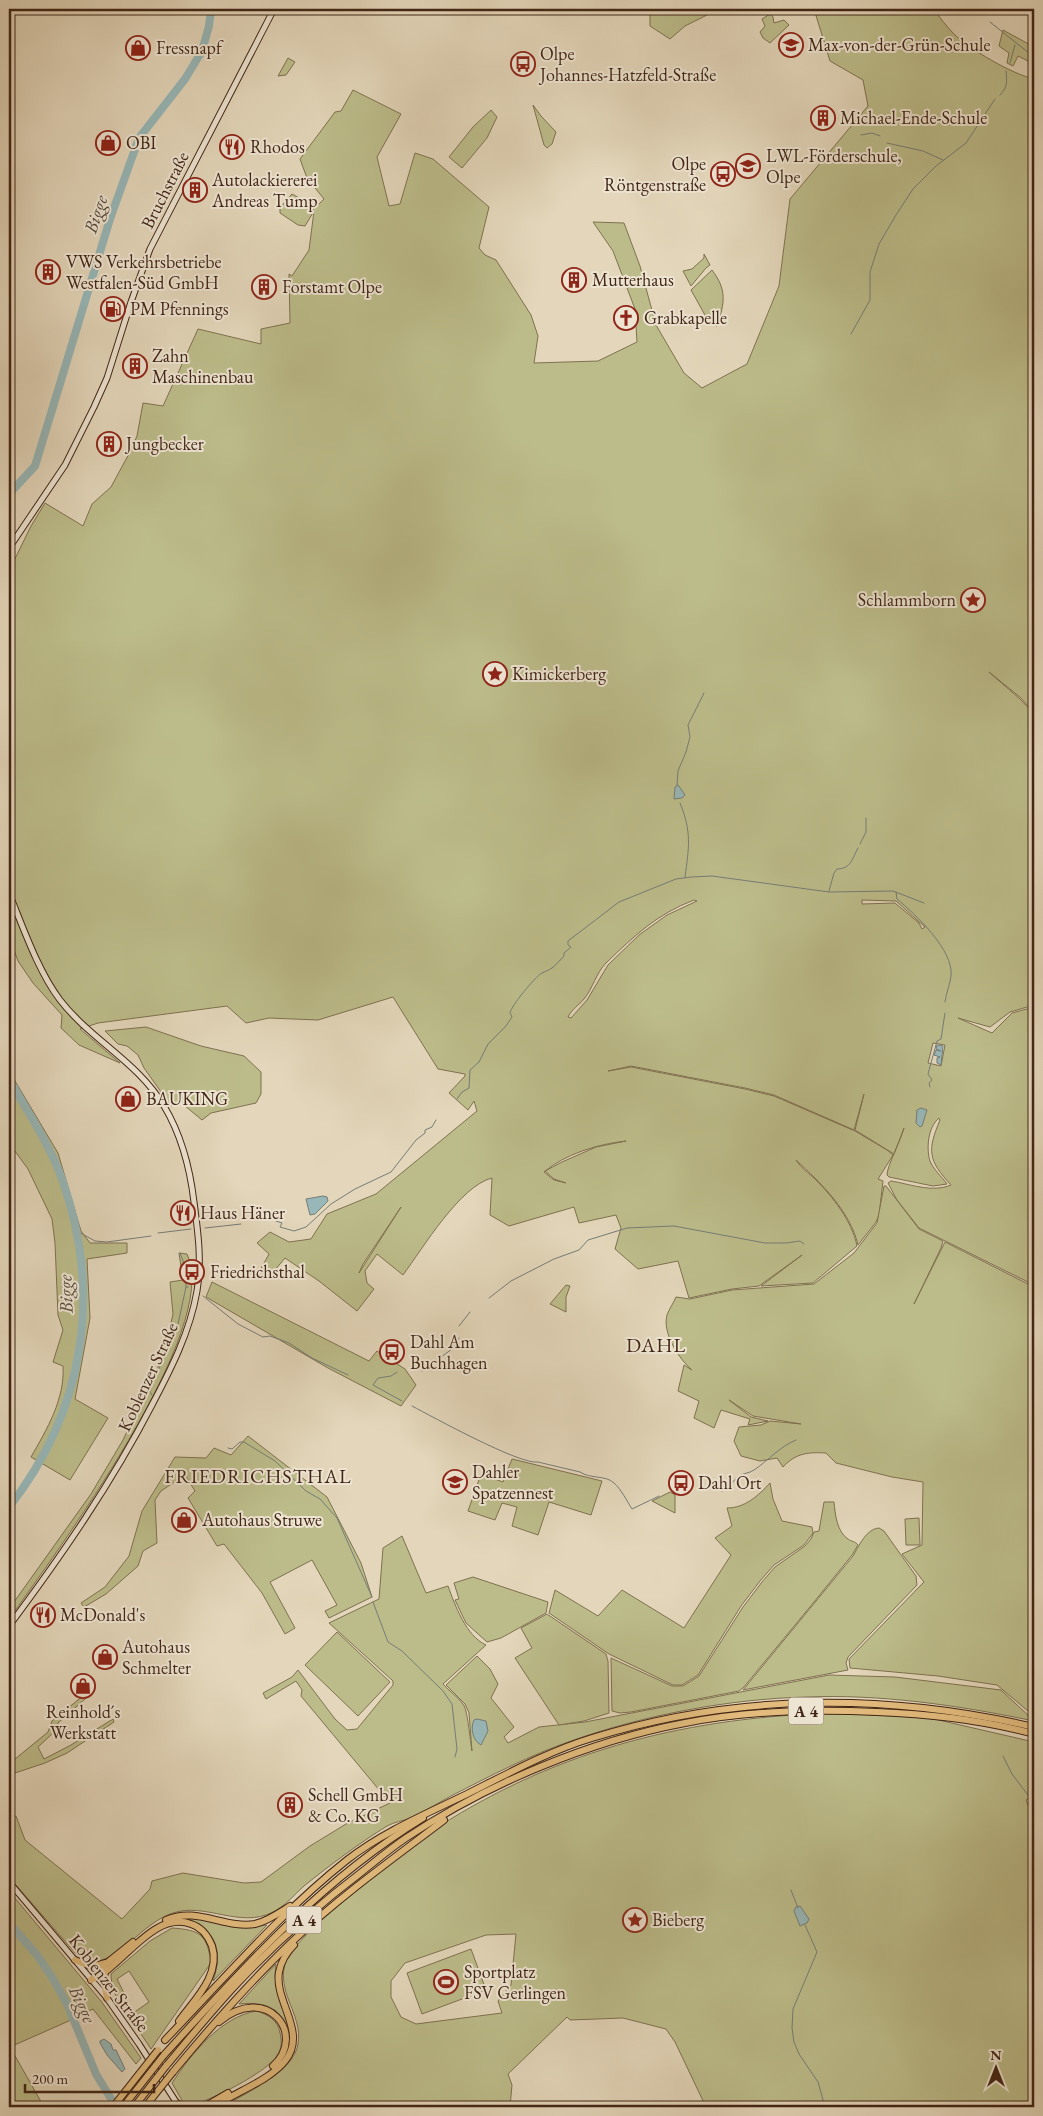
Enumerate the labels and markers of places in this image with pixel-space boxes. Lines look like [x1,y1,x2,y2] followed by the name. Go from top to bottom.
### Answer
[778,32,804,58] school or university icon: Max-von-der-Grün-Schule
[808,33,990,56] place label: Max-von-der-Grün-Schule
[125,35,151,61] shop icon: Fressnapf
[156,36,224,59] place label: Fressnapf
[538,42,716,86] place label: Olpe Johannes-Hatzfeld-Straße
[510,51,536,77] bus stop icon: Olpe Johannes-Hatzfeld-Straße
[810,105,836,131] building icon: Michael-Ende-Schule
[840,106,987,129] place label: Michael-Ende-Schule
[95,130,121,156] shop icon: OBI
[126,131,156,154] place label: OBI
[219,134,245,160] restaurant icon: Rhodos
[250,135,305,158] place label: Rhodos
[766,144,902,188] place label: LWL-Förderschule, Olpe
[604,152,706,196] place label: Olpe Röntgenstraße
[735,153,761,179] school or university icon: LWL-Förderschule, Olpe
[710,161,736,187] bus stop icon: Olpe Röntgenstraße
[211,168,318,212] place label: Autolackiererei Andreas Tump
[182,177,208,203] building icon: Autolackiererei Andreas Tump
[66,250,222,294] place label: VWS Verkehrsbetriebe Westfalen-Süd GmbH
[35,259,61,285] building icon: VWS Verkehrsbetriebe Westfalen-Süd GmbH
[561,267,587,293] building icon: Mutterhaus
[592,268,674,291] place label: Mutterhaus
[251,274,277,300] building icon: Forstamt Olpe
[282,275,382,298] place label: Forstamt Olpe
[100,296,126,322] fuel station icon: PM Pfennings
[130,297,229,320] place label: PM Pfennings
[613,305,639,331] church icon: Grabkapelle
[644,306,727,329] place label: Grabkapelle
[152,344,254,388] place label: Zahn Maschinenbau
[122,353,148,379] building icon: Zahn Maschinenbau
[96,431,122,457] building icon: Jungbecker
[124,432,204,455] place label: Jungbecker
[960,587,986,613] place icon: Schlammborn
[858,588,956,611] place label: Schlammborn
[482,661,508,687] place icon: Kimickerberg
[512,662,606,685] place label: Kimickerberg
[115,1086,141,1112] shop icon: BAUKING
[146,1087,228,1110] place label: BAUKING
[170,1200,196,1226] restaurant icon: Haus Häner
[200,1201,285,1224] place label: Haus Häner
[179,1259,205,1285] bus stop icon: Friedrichsthal
[210,1260,305,1283] place label: Friedrichsthal
[410,1330,488,1374] place label: Dahl Am Buchhagen
[379,1339,405,1365] bus stop icon: Dahl Am Buchhagen
[472,1460,554,1504] place label: Dahler Spatzennest
[442,1469,468,1495] school or university icon: Dahler Spatzennest
[668,1470,694,1496] bus stop icon: Dahl Ort
[698,1471,762,1494] place label: Dahl Ort
[171,1507,197,1533] shop icon: Autohaus Struwe
[201,1508,322,1531] place label: Autohaus Struwe
[30,1602,56,1628] restaurant icon: McDonald's
[60,1603,145,1626] place label: McDonald's
[121,1635,191,1679] place label: Autohaus Schmelter
[92,1644,118,1670] shop icon: Autohaus Schmelter
[70,1673,96,1699] shop icon: Reinhold´s Werkstatt
[46,1700,120,1744] place label: Reinhold´s Werkstatt
[308,1783,403,1827] place label: Schell GmbH & Co. KG
[277,1792,303,1818] building icon: Schell GmbH & Co. KG
[622,1907,648,1933] place icon: Bieberg
[652,1908,704,1931] place label: Bieberg
[464,1960,567,2004] place label: Sportplatz FSV Gerlingen
[433,1969,459,1995] sports icon: Sportplatz FSV Gerlingen

